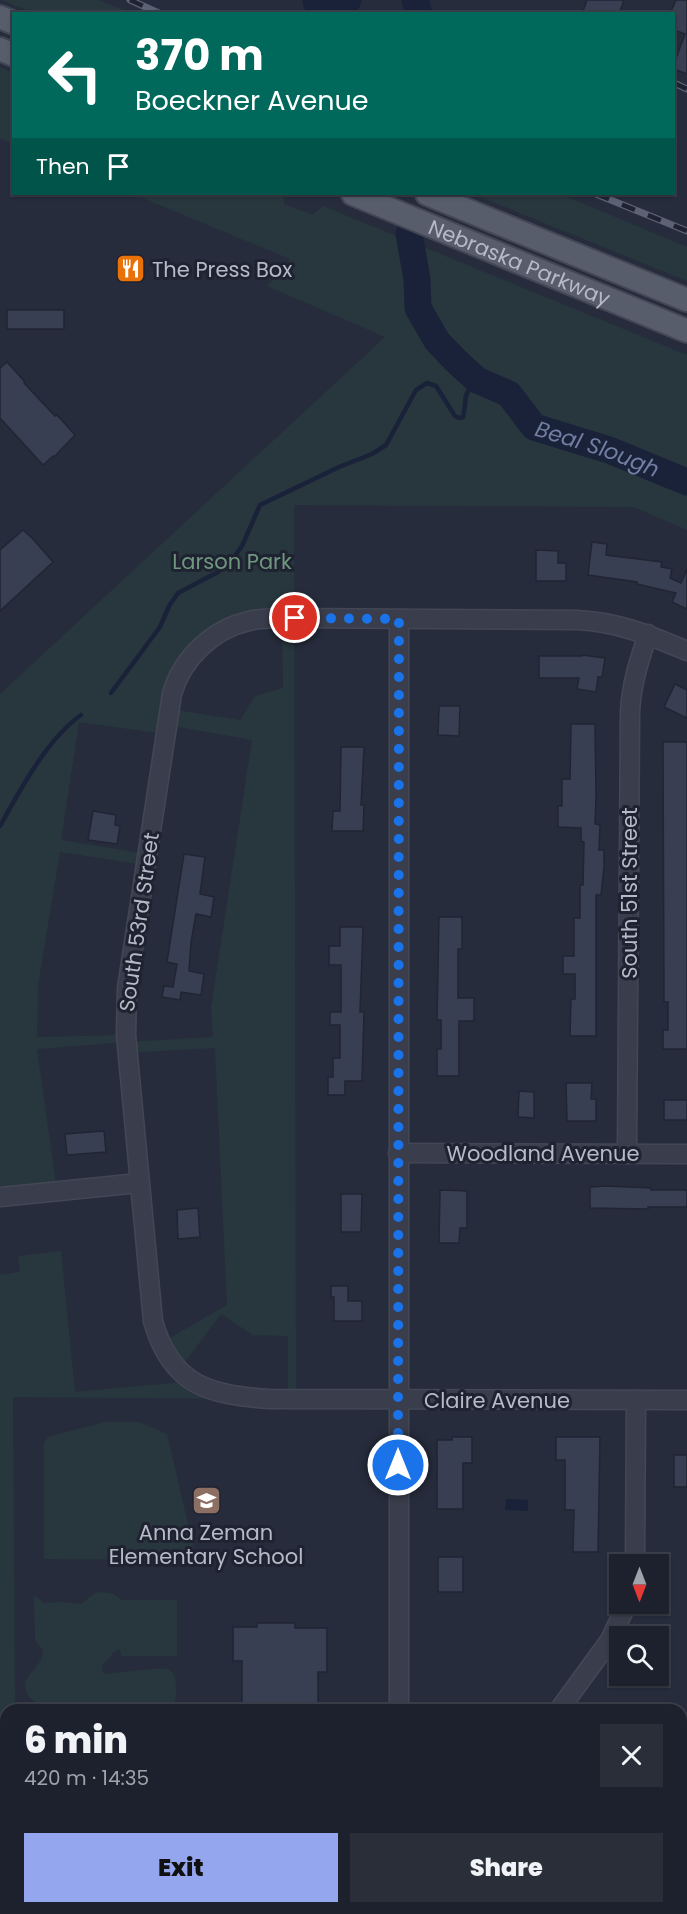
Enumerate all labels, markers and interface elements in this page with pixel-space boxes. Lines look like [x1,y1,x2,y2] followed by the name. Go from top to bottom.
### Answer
[135,26,264,85] text: 370 m
[36,36,114,114] icon: left
[135,82,369,119] text: Boeckner Avenue
[102,150,135,183] icon: arrive
[36,151,90,182] text: Then
[424,212,615,313] street label: Nebraska Parkway
[115,253,147,285] restaurant icon: The Press Box
[152,255,292,284] place label: The Press Box
[532,413,664,485] water label: Beal Slough
[172,547,292,576] park label: Larson Park
[269,592,320,643] pin
[278,601,311,634] icon: arrive
[615,807,644,979] street label: South 51st Street
[112,831,166,1013] street label: South 53rd Street
[446,1139,640,1168] street label: Woodland Avenue
[424,1386,570,1415] street label: Claire Avenue
[366,1433,430,1497] position arrow
[190,1485,222,1517] school or university icon: Anna Zeman Elementary School
[109,1518,303,1571] place label: Anna Zeman Elementary School
[609,1554,669,1614] north arrow
[609,1554,669,1686] map controls
[609,1626,669,1686] button: search
[24,1715,128,1766] text: 6 min
[600,1724,663,1787] button: close
[24,1764,149,1792] text: 420 m · 14:35
[24,1833,338,1902] button: Exit
[350,1833,663,1902] button: Share

